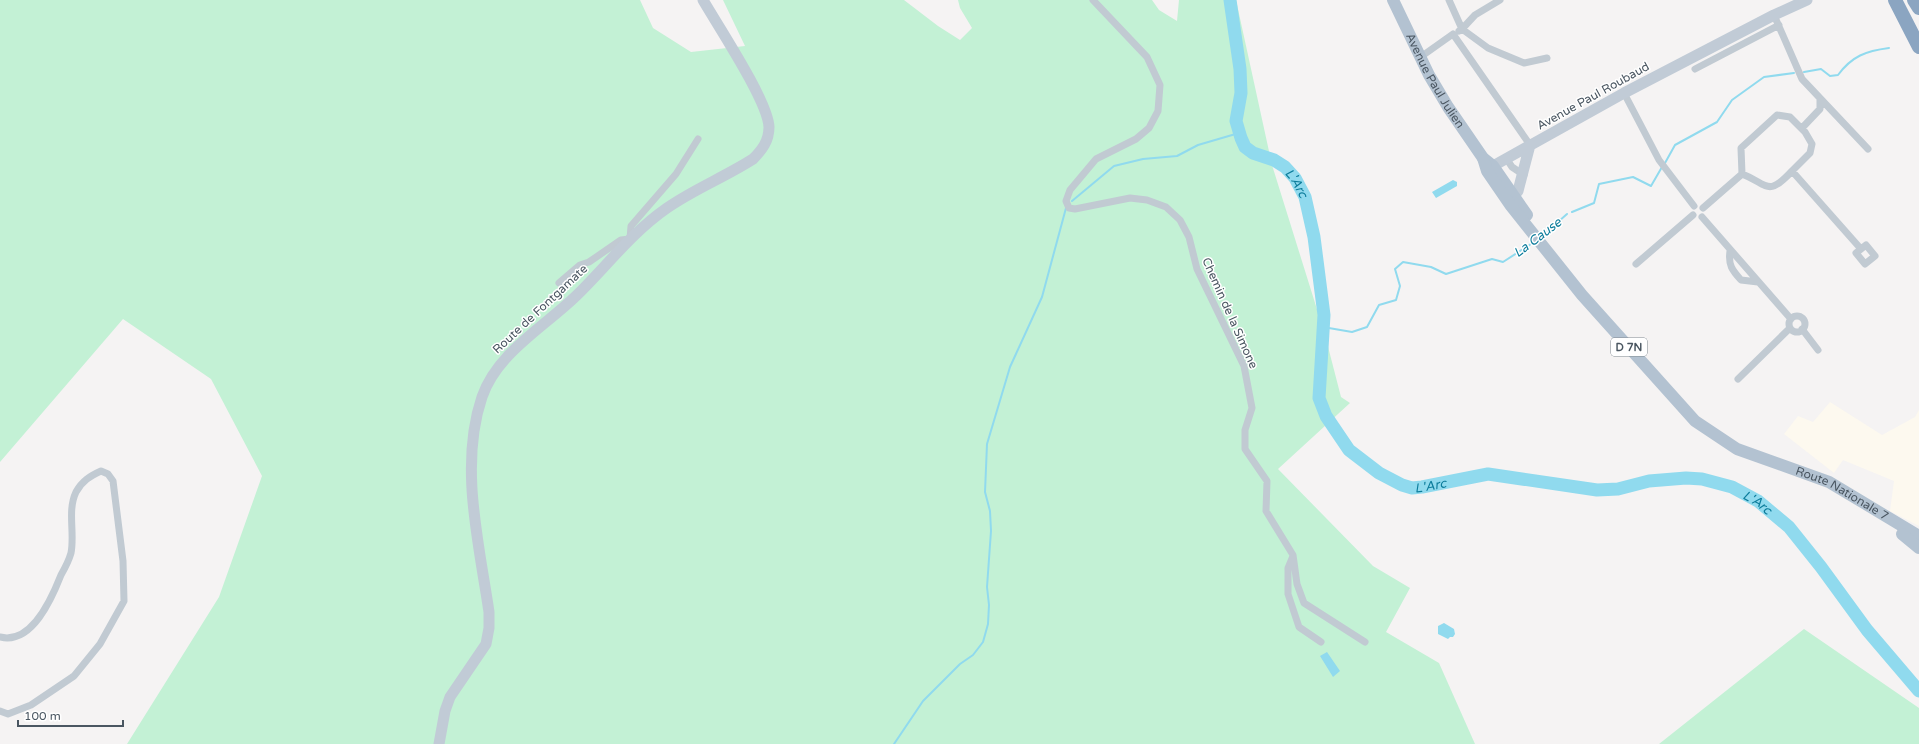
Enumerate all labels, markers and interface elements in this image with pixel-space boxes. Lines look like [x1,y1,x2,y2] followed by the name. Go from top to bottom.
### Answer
[1403,31,1467,131] street label: Avenue Paul Julien
[1534,59,1652,133] street label: Avenue Paul Roubaud
[1281,165,1312,202] water label: L'Arc
[1510,214,1565,261] water label: La Cause
[1199,255,1261,371] street label: Chemin de la Simone
[490,261,590,356] street label: Route de Fontgamate
[1611,338,1647,356] road number: D 7N
[1794,464,1891,523] street label: Route Nationale 7
[1414,475,1449,497] water label: L'Arc
[1740,487,1776,519] water label: L'Arc
[18,702,123,728] scale bar
[24,709,61,723] text: 100 m

